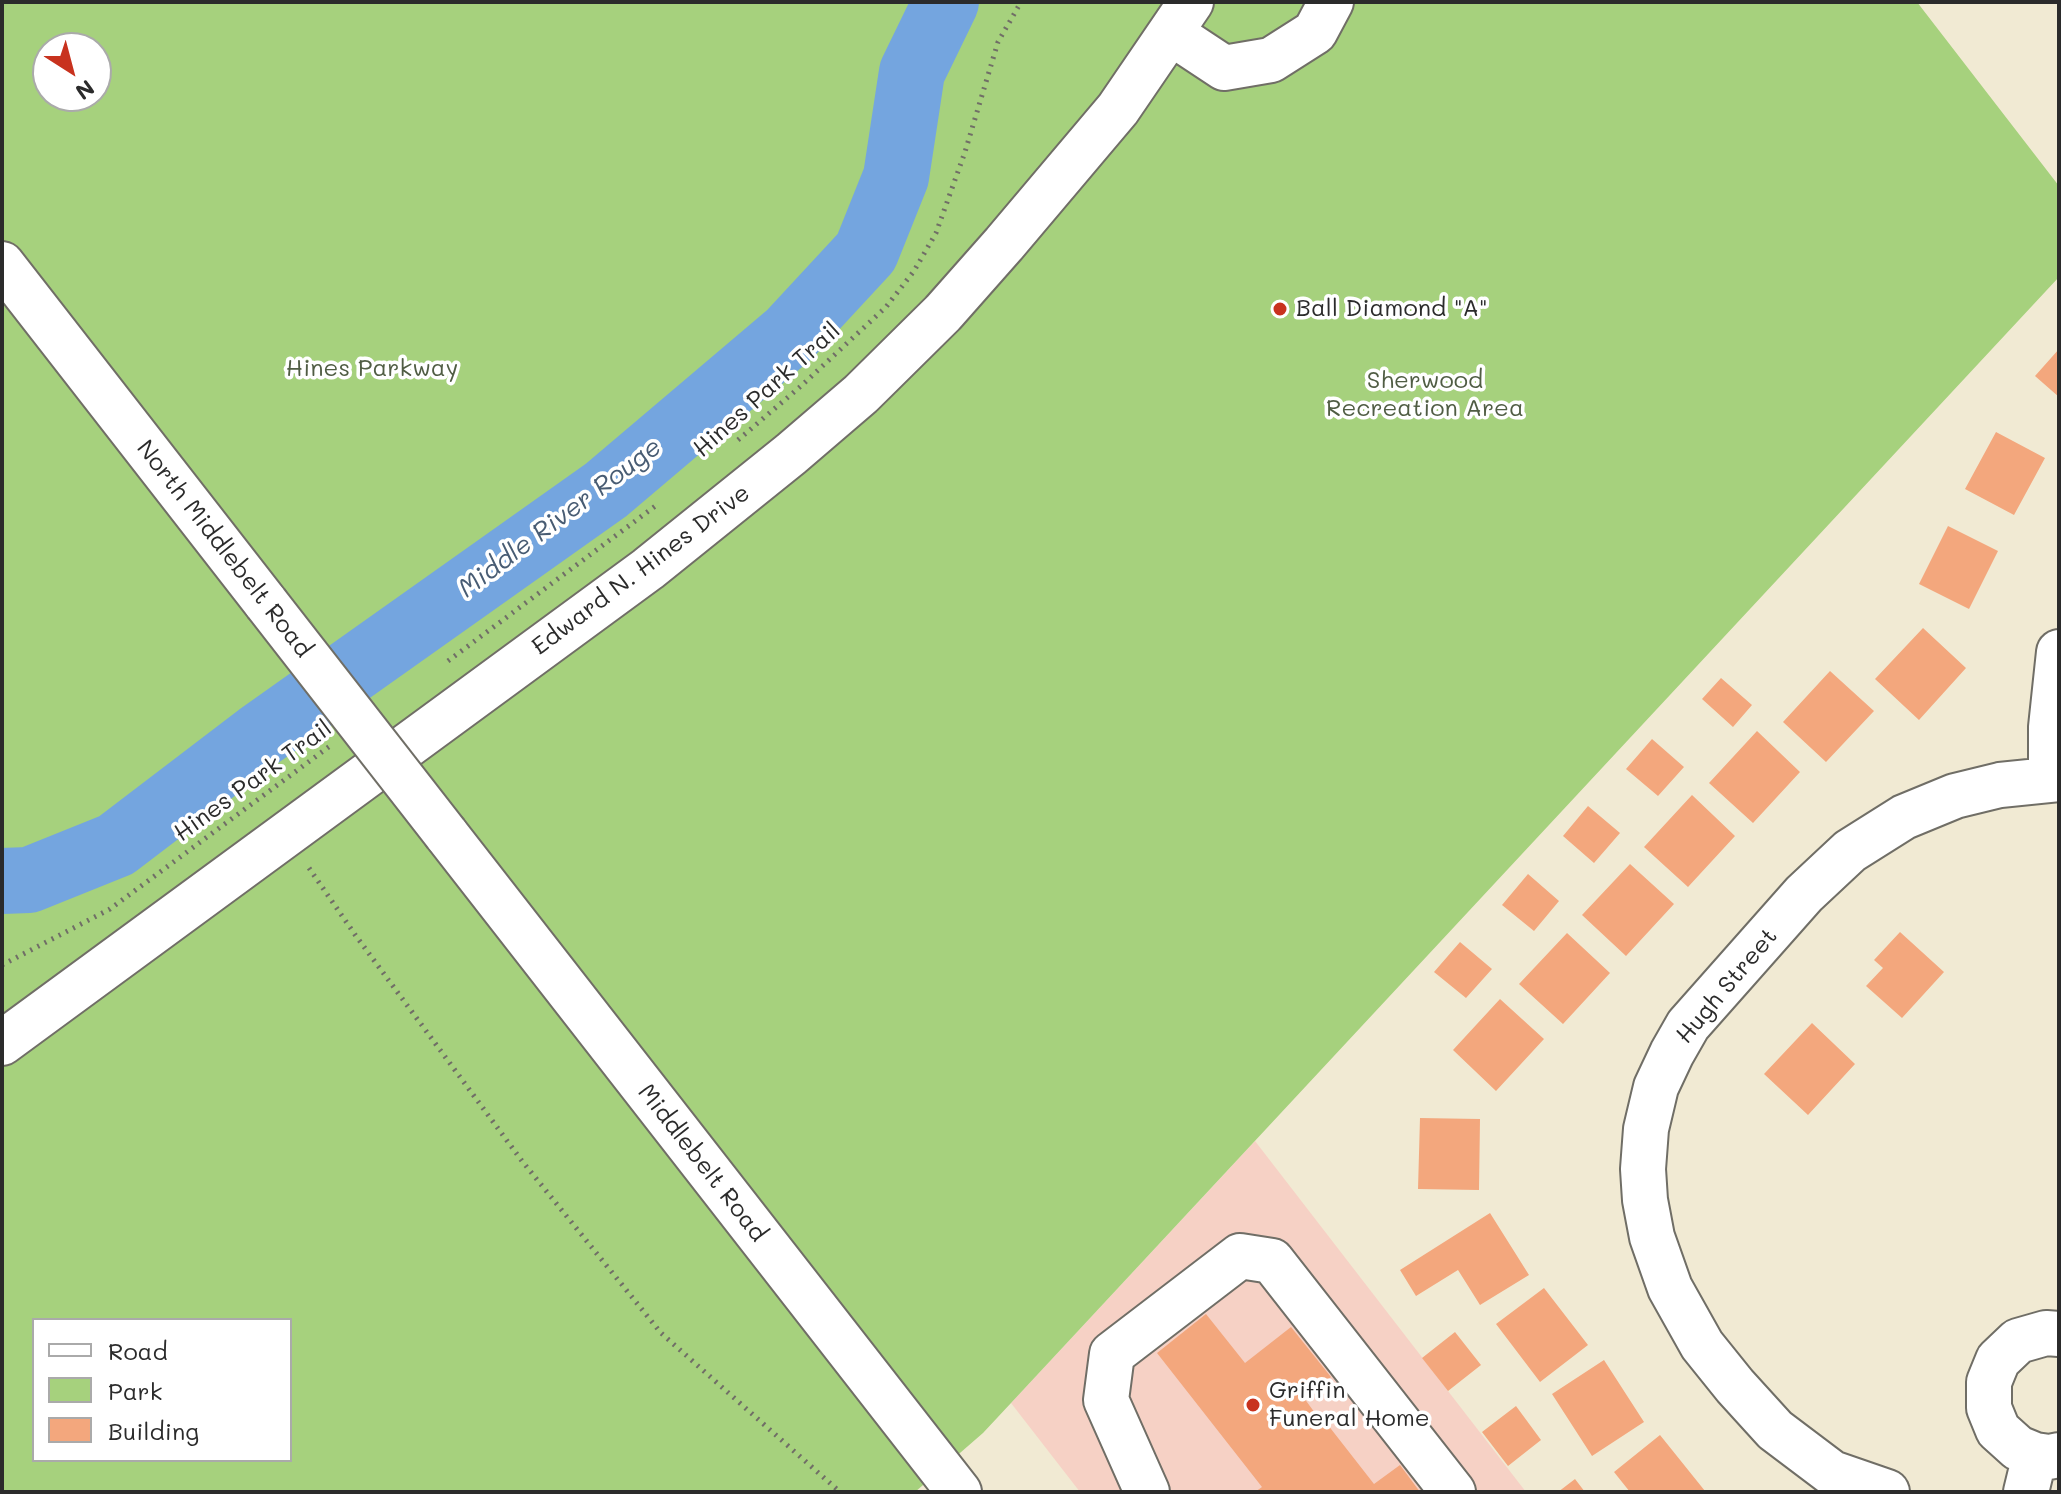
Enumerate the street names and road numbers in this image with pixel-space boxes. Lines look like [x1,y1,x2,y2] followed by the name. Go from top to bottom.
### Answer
[688,316,846,464] street label: Hines Park Trail
[130,435,318,663] street label: North Middlebelt Road
[526,479,756,661] street label: Edward N. Hines Drive
[169,714,337,848] street label: Hines Park Trail
[1670,922,1784,1050] street label: Hugh Street
[632,1078,772,1248] street label: Middlebelt Road

